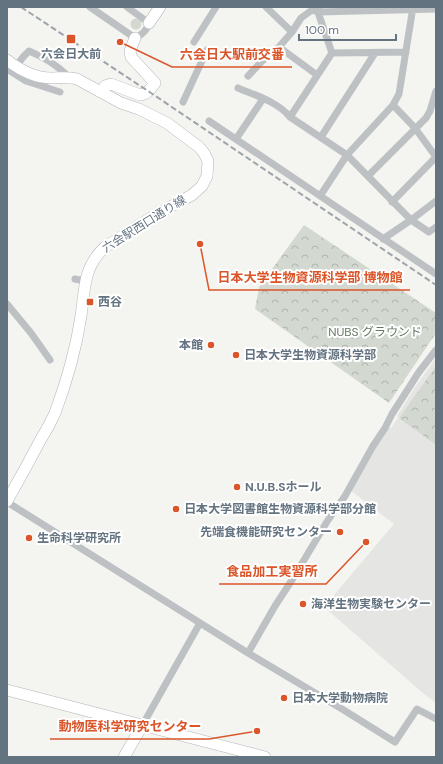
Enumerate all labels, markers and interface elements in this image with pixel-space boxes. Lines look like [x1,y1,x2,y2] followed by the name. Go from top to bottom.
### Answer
[299,16,396,42] scale bar
[305,22,339,38] text: 100 m
[65,33,77,45] marker: 六会日大前
[172,42,292,67] callout: 六会日大駅前交番
[41,46,101,62] place label: 六会日大前
[180,46,284,63] text: 六会日大駅前交番
[99,192,189,256] street label: 六会駅西口通り線
[209,265,410,290] callout: 日本大学生物資源科学部 博物館
[217,269,403,286] text: 日本大学生物資源科学部 博物館
[98,294,122,310] place label: 西谷
[85,297,95,307] marker: 西谷
[328,324,422,340] park label: NUBS グラウンド
[179,337,203,353] place label: 本館
[206,340,216,350] marker: 本館
[244,347,376,363] place label: 日本大学生物資源科学部
[231,350,241,360] marker: 日本大学生物資源科学部
[245,479,321,495] place label: N.U.B.Sホール
[232,482,242,492] marker: N.U.B.Sホール
[184,501,376,517] place label: 日本大学図書館生物資源科学部分館
[171,504,181,514] marker: 日本大学図書館生物資源科学部分館
[200,524,332,540] place label: 先端食機能研究センター
[335,527,345,537] marker: 先端食機能研究センター
[37,530,121,546] place label: 生命科学研究所
[24,533,34,543] marker: 生命科学研究所
[219,559,326,584] callout: 食品加工実習所
[226,563,318,580] text: 食品加工実習所
[311,596,431,612] place label: 海洋生物実験センター
[298,599,308,609] marker: 海洋生物実験センター
[292,690,388,706] place label: 日本大学動物病院
[279,693,289,703] marker: 日本大学動物病院
[50,714,209,739] callout: 動物医科学研究センター
[58,718,202,735] text: 動物医科学研究センター

